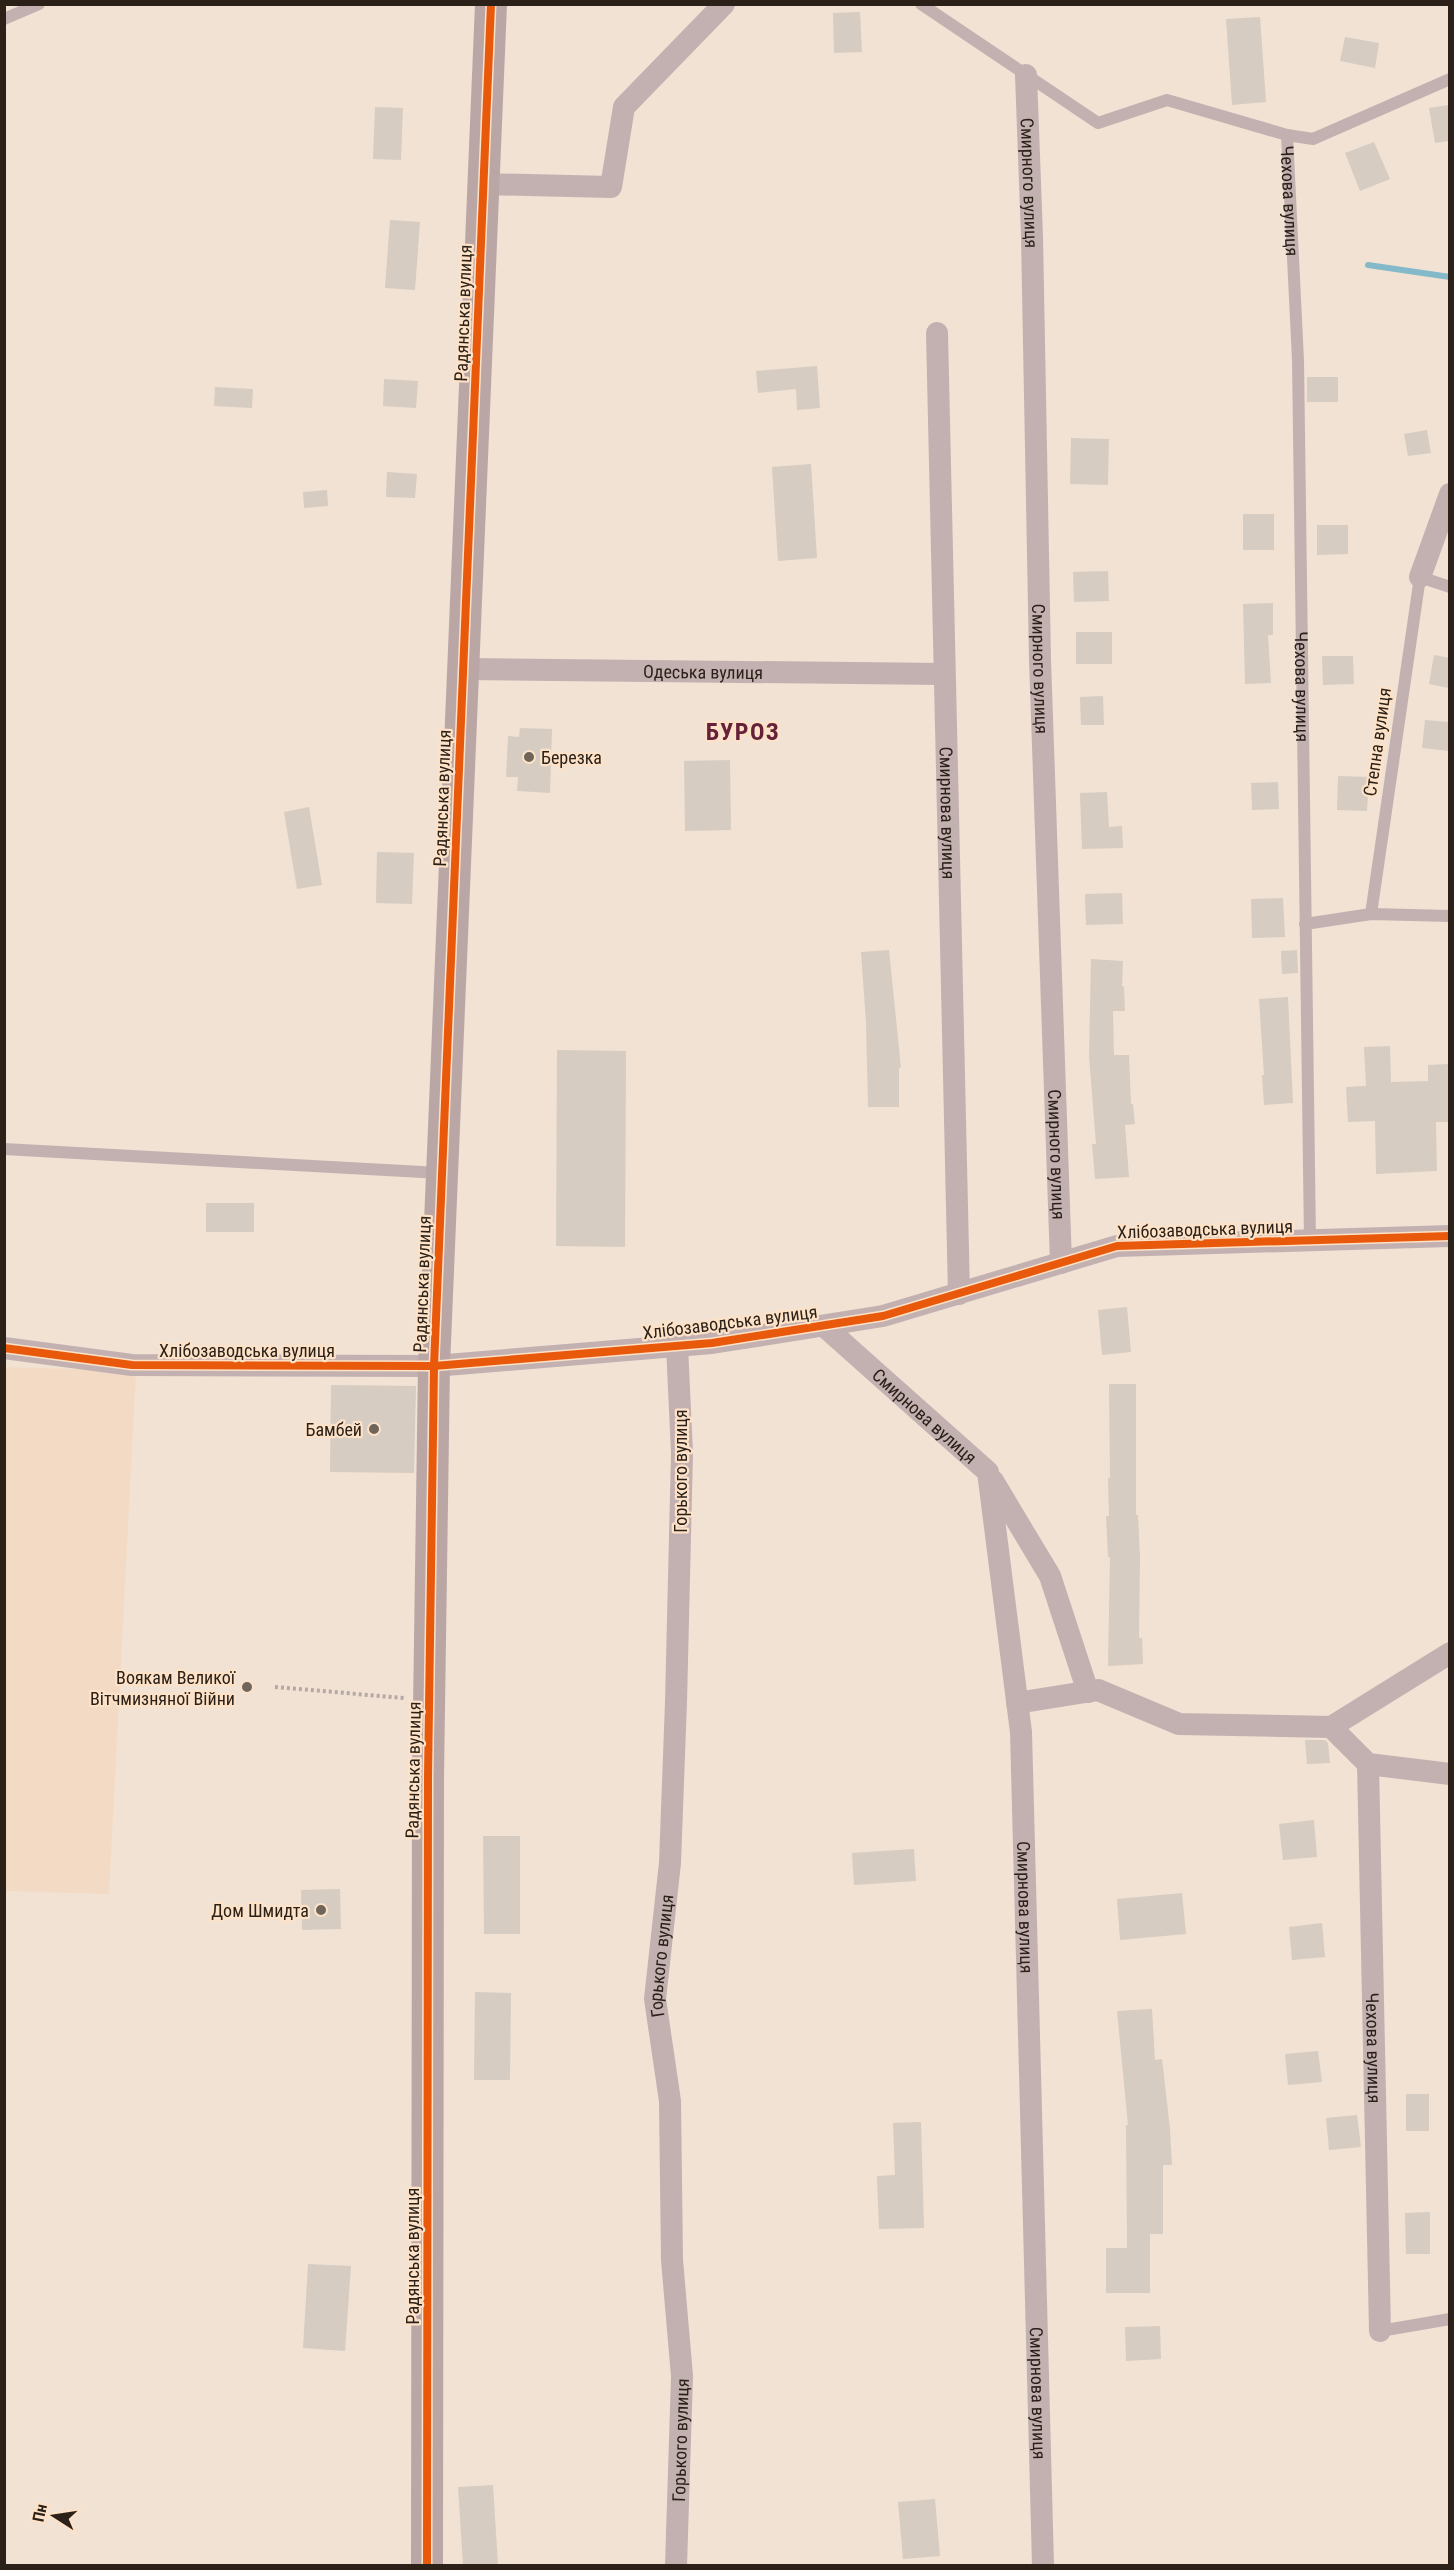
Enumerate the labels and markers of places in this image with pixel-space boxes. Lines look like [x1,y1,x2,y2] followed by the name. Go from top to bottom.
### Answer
[541,747,602,768] place label: Березка
[522,750,536,764] marker: Березка
[306,1419,362,1440] place label: Бамбей
[367,1422,381,1436] marker: Бамбей
[90,1667,236,1709] place label: Воякам Великої Вітчмизняної Війни
[240,1680,254,1694] marker: Воякам Великої Вітчмизняної Війни
[211,1900,309,1921] place label: Дом Шмидта
[314,1903,328,1917] marker: Дом Шмидта

